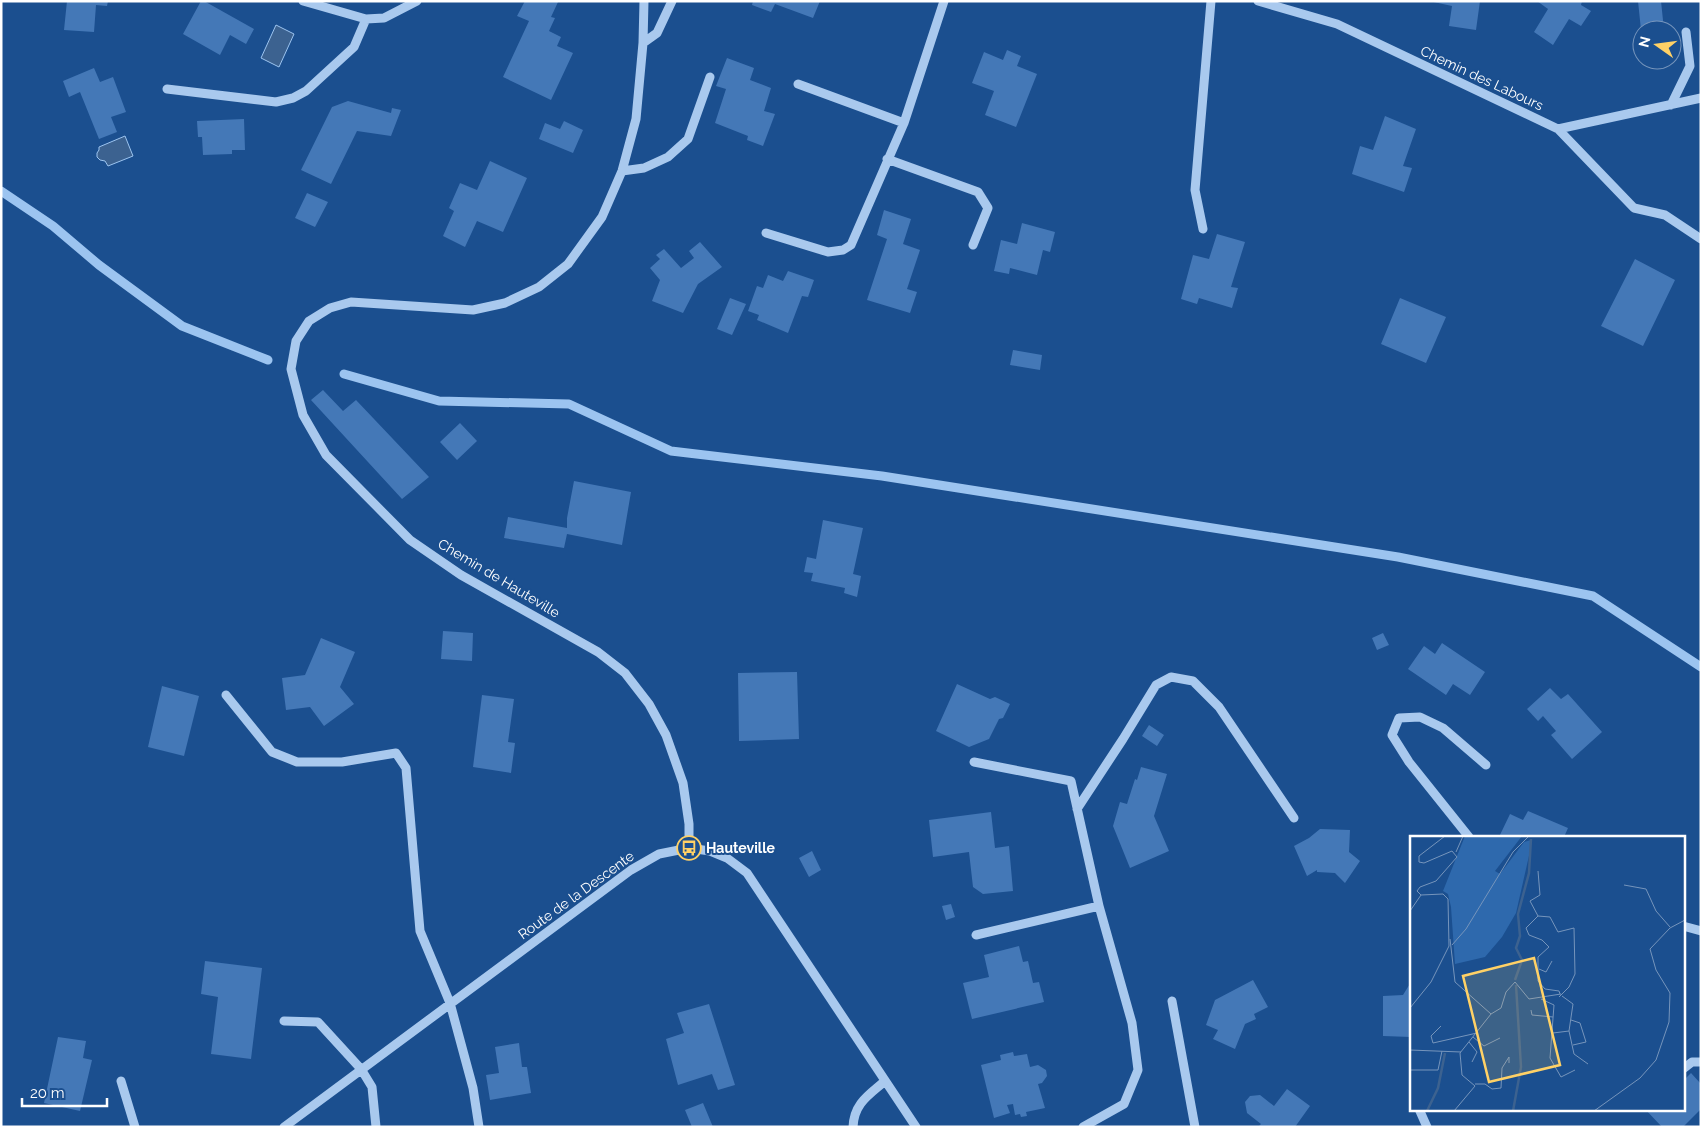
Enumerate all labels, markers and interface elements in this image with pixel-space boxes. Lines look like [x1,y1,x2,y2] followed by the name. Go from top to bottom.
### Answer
[1632,20,1682,70] north arrow
[1635,35,1653,49] text: N
[1418,43,1546,114] street label: Chemin des Labours
[435,535,563,621] street label: Chemin de Hauteville
[676,835,702,861] bus stop icon: Hauteville
[1410,836,1684,1110] inset map
[706,840,776,856] place label: Hauteville
[515,848,637,942] street label: Route de la Descente
[22,1076,108,1108] scale bar
[30,1084,65,1102] text: 20 m

